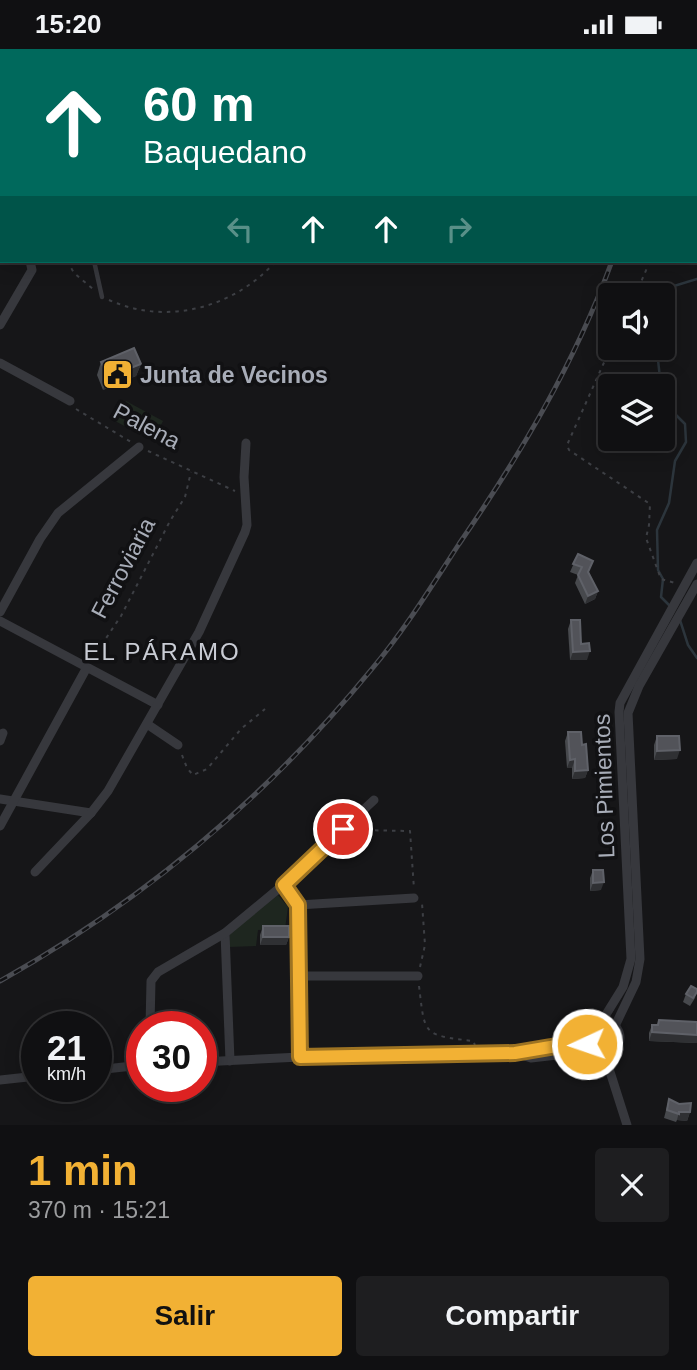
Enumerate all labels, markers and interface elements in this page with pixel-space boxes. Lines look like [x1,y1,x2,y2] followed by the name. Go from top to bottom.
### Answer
[35,9,102,39] text: 15:20
[28,77,119,168] icon: ahead
[143,77,255,131] text: 60 m
[143,134,307,170] text: Baquedano
[221,210,259,248] icon: left
[294,210,332,248] icon: ahead
[367,210,405,248] icon: ahead
[440,210,478,248] icon: right
[598,283,675,451] map controls
[598,283,675,360] button: sound
[100,358,134,392] public building icon: Junta de Vecinos
[140,362,328,388] place label: Junta de Vecinos
[598,374,675,451] button: layers
[109,398,185,454] street label: Palena
[86,513,160,623] street label: Ferroviaria
[83,638,241,665] district label: EL PÁRAMO
[588,713,620,859] street label: Los Pimientos
[313,799,373,859] pin
[324,810,362,848] icon: arrive
[550,1007,624,1081] position arrow
[126,1011,217,1102] speed limit sign: 30
[47,1028,86,1067] text: 21
[47,1064,86,1084] text: km/h
[28,1147,138,1194] text: 1 min
[595,1148,669,1222] button: close
[28,1197,170,1223] text: 370 m · 15:21
[28,1276,342,1356] button: Salir
[356,1276,669,1356] button: Compartir

